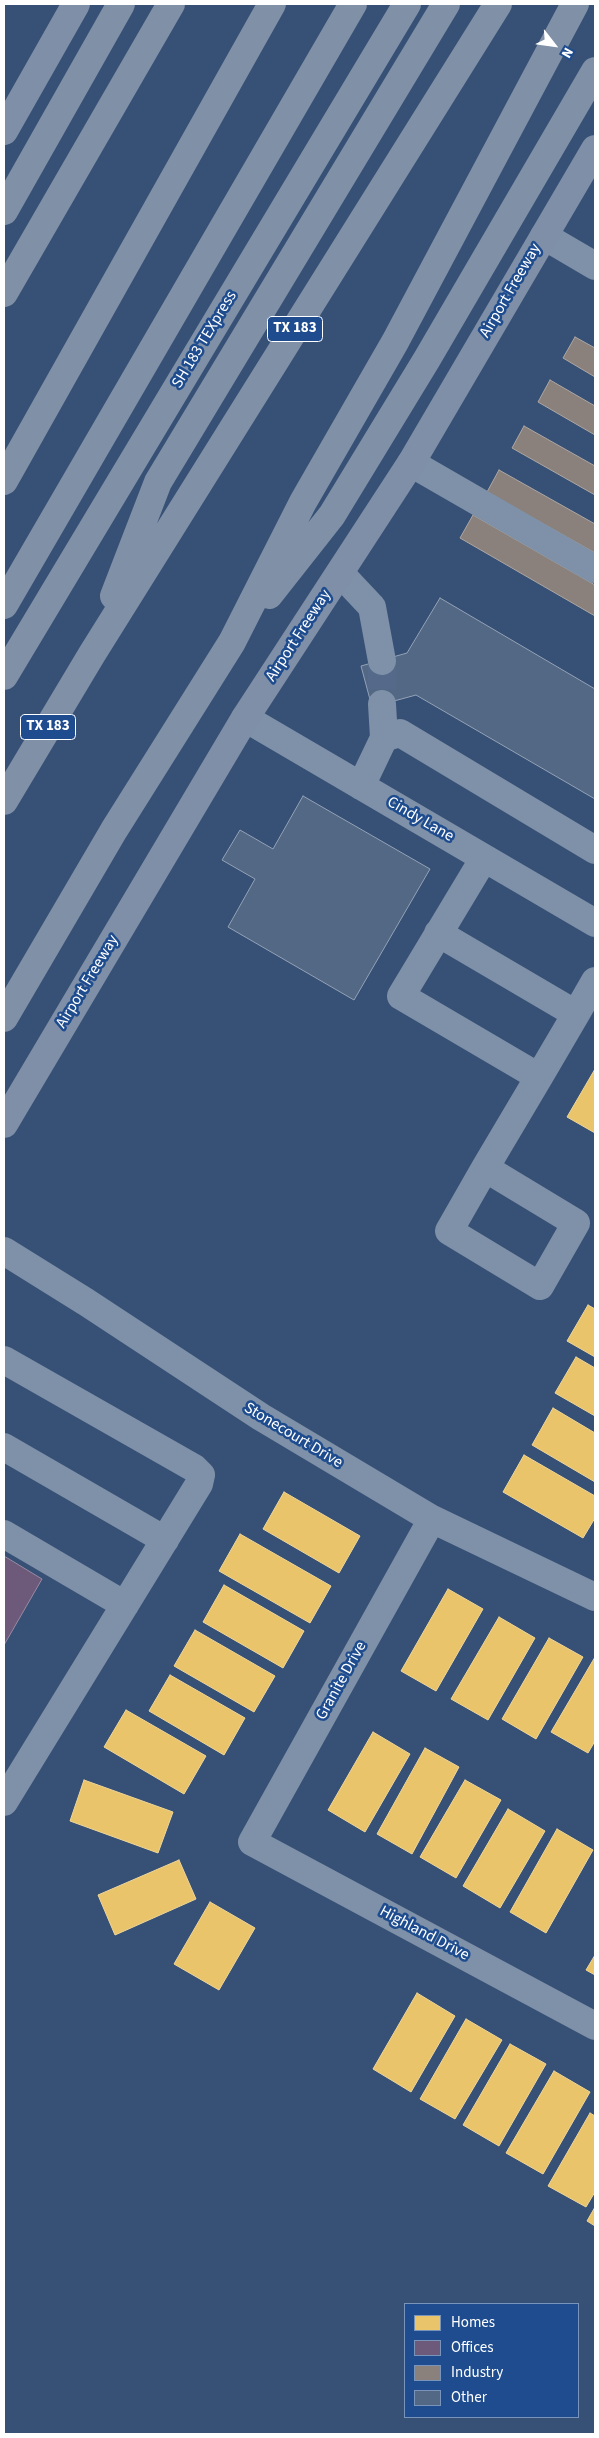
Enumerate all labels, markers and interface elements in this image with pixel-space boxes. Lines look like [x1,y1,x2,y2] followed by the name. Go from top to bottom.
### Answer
[529,20,579,70] north arrow
[556,43,578,62] text: N
[476,240,546,342] street label: Airport Freeway
[168,288,242,392] street label: SH 183 TEXpress
[268,316,322,342] road number: TX 183
[262,586,336,686] street label: Airport Freeway
[20,714,76,740] road number: TX 183
[383,793,457,847] street label: Cindy Lane
[53,932,123,1032] street label: Airport Freeway
[240,1399,346,1473] street label: Stonecourt Drive
[313,1638,371,1724] street label: Granite Drive
[376,1902,472,1966] street label: Highland Drive
[404,2303,579,2418] legend
[451,2312,495,2333] text: Homes
[451,2337,494,2358] text: Offices
[451,2362,503,2383] text: Industry
[451,2387,487,2408] text: Other

